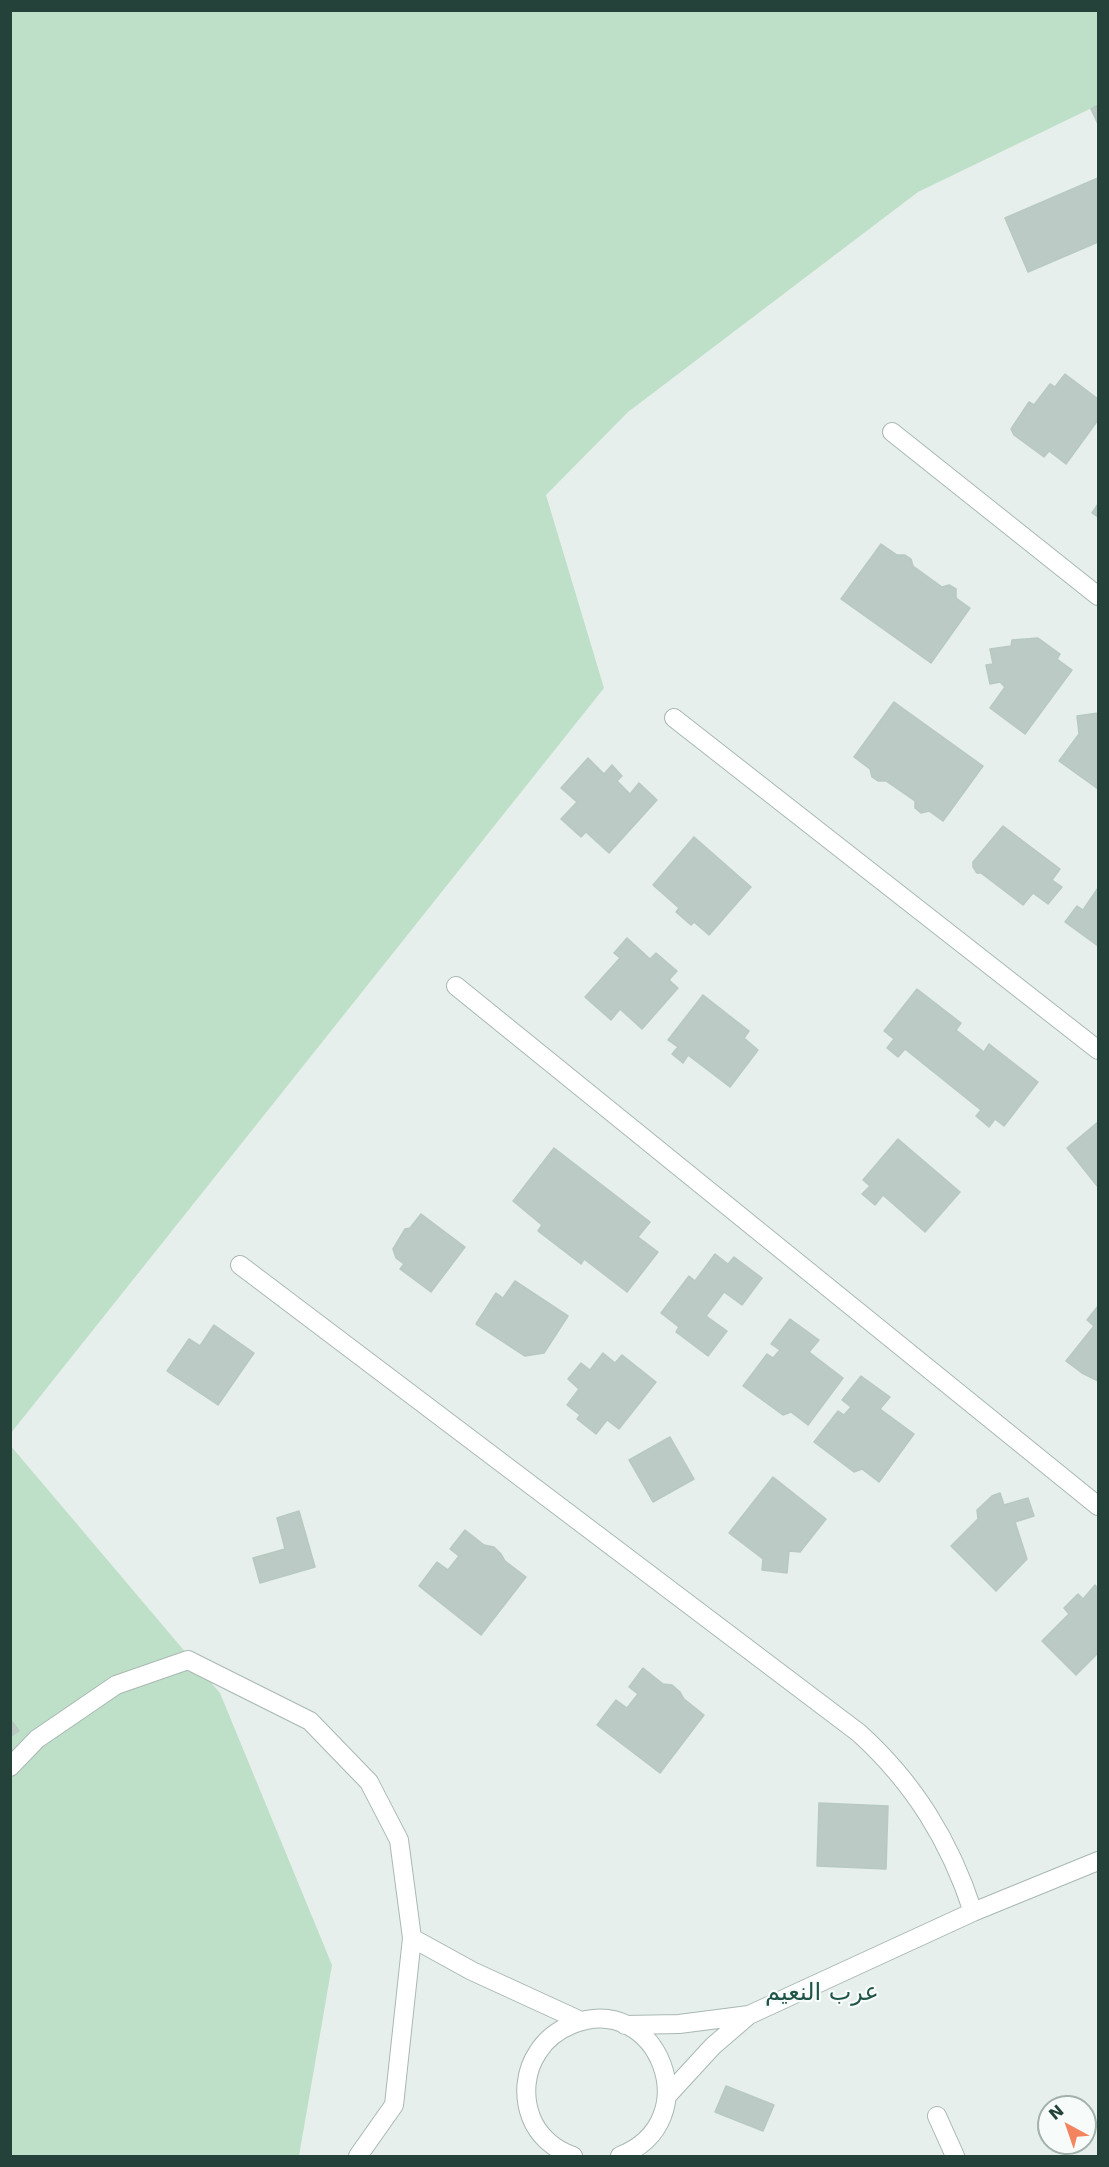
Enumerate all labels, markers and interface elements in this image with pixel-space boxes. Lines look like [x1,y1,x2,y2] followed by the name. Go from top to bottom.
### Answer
[765,1980,879,2008] district label: عرب النعيم
[1037,2095,1097,2155] north arrow
[1045,2101,1068,2124] text: N

